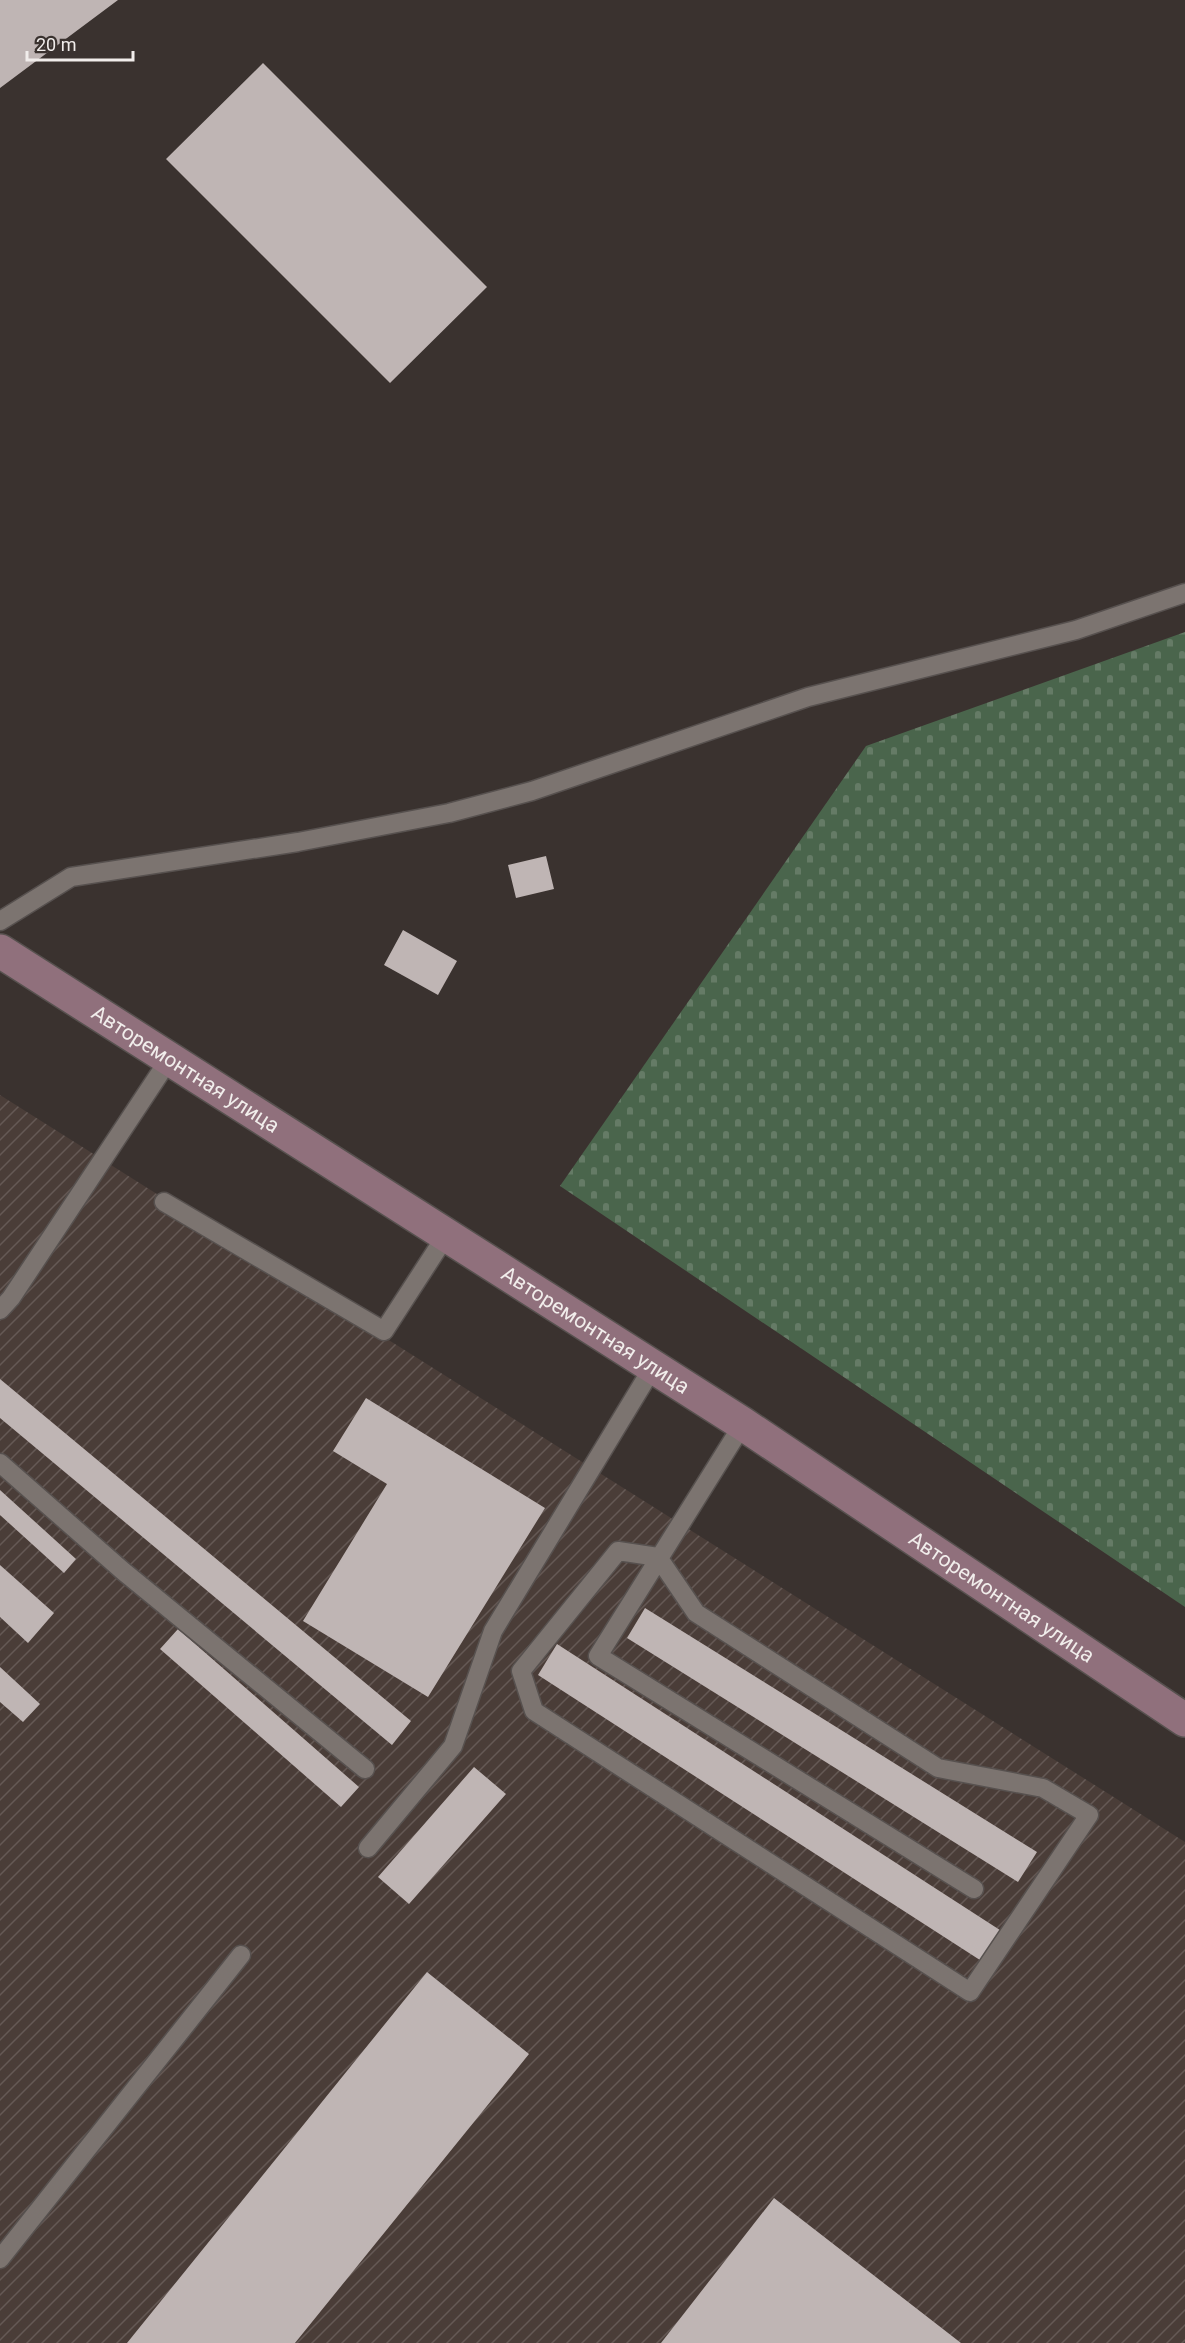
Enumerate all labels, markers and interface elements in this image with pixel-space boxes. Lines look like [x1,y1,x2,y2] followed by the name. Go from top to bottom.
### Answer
[27,24,134,62] scale bar
[36,34,76,55] text: 20 m
[87,1000,284,1138] street label: Авторемонтная улица
[497,1261,694,1399] street label: Авторемонтная улица
[904,1527,1099,1668] street label: Авторемонтная улица

